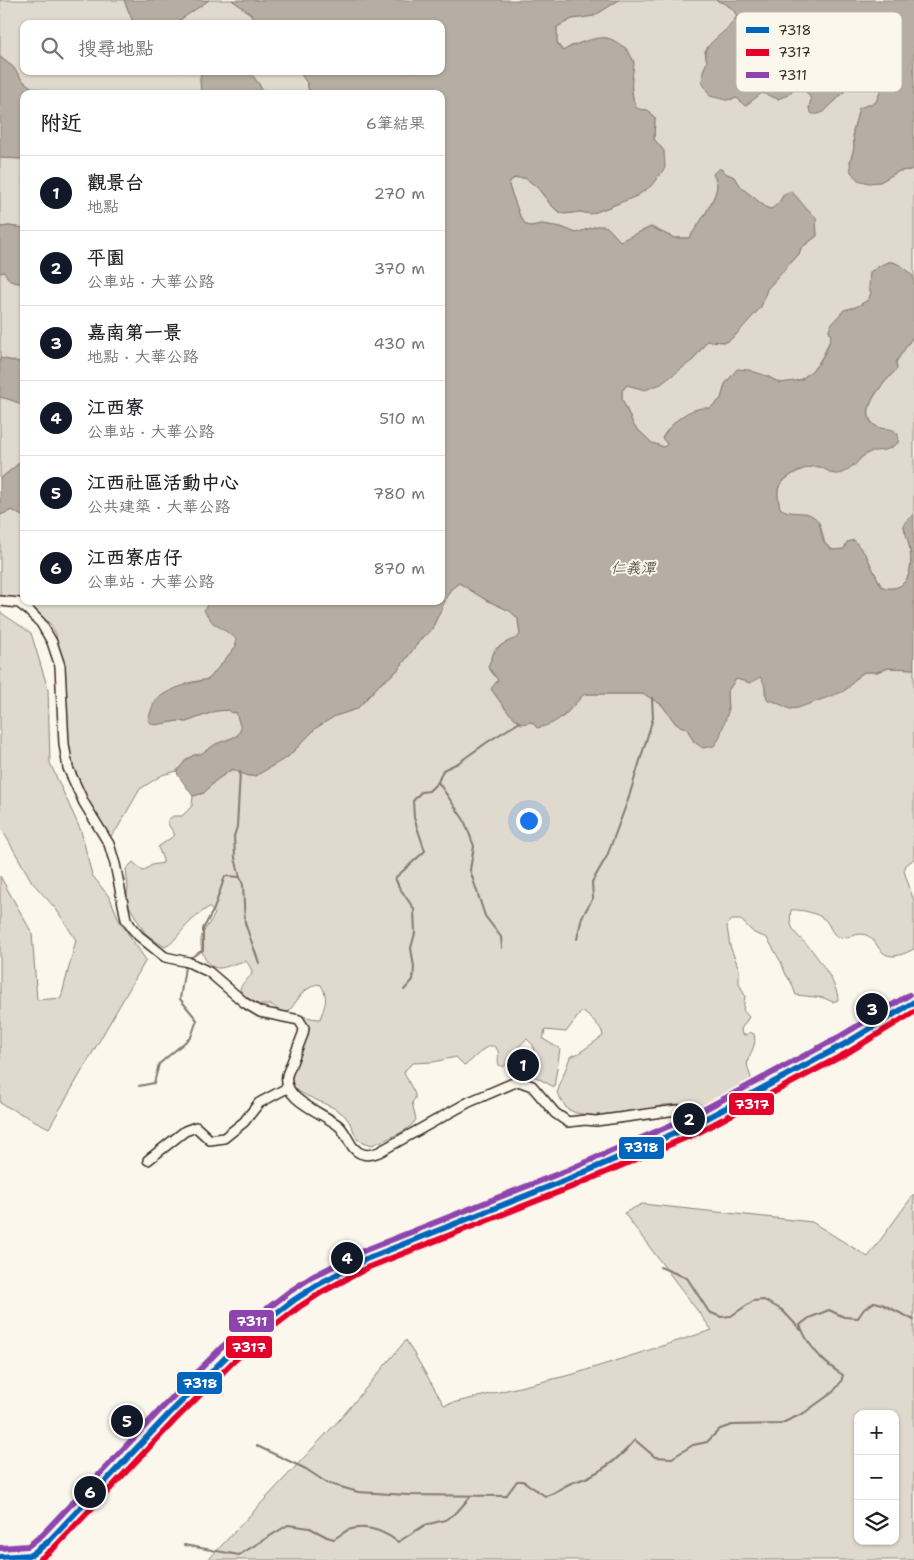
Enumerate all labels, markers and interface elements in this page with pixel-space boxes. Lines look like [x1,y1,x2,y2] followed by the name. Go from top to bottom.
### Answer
[736,12,902,92] legend
[20,20,445,75] search box
[778,21,811,39] text: 7318
[38,34,66,62] icon: search
[78,36,154,61] text: 搜尋地點
[778,43,811,61] text: 7317
[778,66,807,84] text: 7311
[40,109,82,137] text: 附近
[366,113,425,134] text: 6筆結果
[87,170,144,195] text: 觀景台
[52,183,60,204] text: 1
[374,183,425,204] text: 270 m
[87,196,119,217] text: 地點
[87,245,125,270] text: 平園
[50,258,62,279] text: 2
[374,258,425,279] text: 370 m
[87,271,214,292] text: 公車站 · 大華公路
[87,320,182,345] text: 嘉南第一景
[50,333,62,354] text: 3
[374,333,425,354] text: 430 m
[87,346,198,367] text: 地點 · 大華公路
[87,395,144,420] text: 江西寮
[50,408,62,429] text: 4
[379,408,425,429] text: 510 m
[87,421,214,442] text: 公車站 · 大華公路
[87,470,239,495] text: 江西社區活動中心
[51,483,61,504] text: 5
[373,483,425,504] text: 780 m
[87,496,230,517] text: 公共建築 · 大華公路
[87,545,182,570] text: 江西寮店仔
[50,558,62,579] text: 6
[374,558,425,579] text: 870 m
[610,558,657,578] water label: 仁義潭
[87,571,214,592] text: 公車站 · 大華公路
[516,808,542,834] your location
[856,990,888,1028] pin: 3
[507,1046,539,1084] pin: 1
[728,1092,775,1116] line badge: 7317
[735,1095,769,1113] text: 7317
[673,1100,705,1138] pin: 2
[618,1136,665,1160] line badge: 7318
[624,1138,658,1156] text: 7318
[331,1239,363,1277] pin: 4
[228,1309,275,1333] line badge: 7311
[237,1312,267,1330] text: 7311
[225,1335,273,1359] line badge: 7317
[232,1338,266,1356] text: 7317
[176,1371,223,1395] line badge: 7318
[183,1374,217,1392] text: 7318
[111,1402,143,1440] pin: 5
[854,1410,899,1545] map controls
[854,1410,899,1455] button: +
[854,1455,899,1500] button: −
[74,1473,106,1511] pin: 6
[854,1500,899,1545] button: layers

